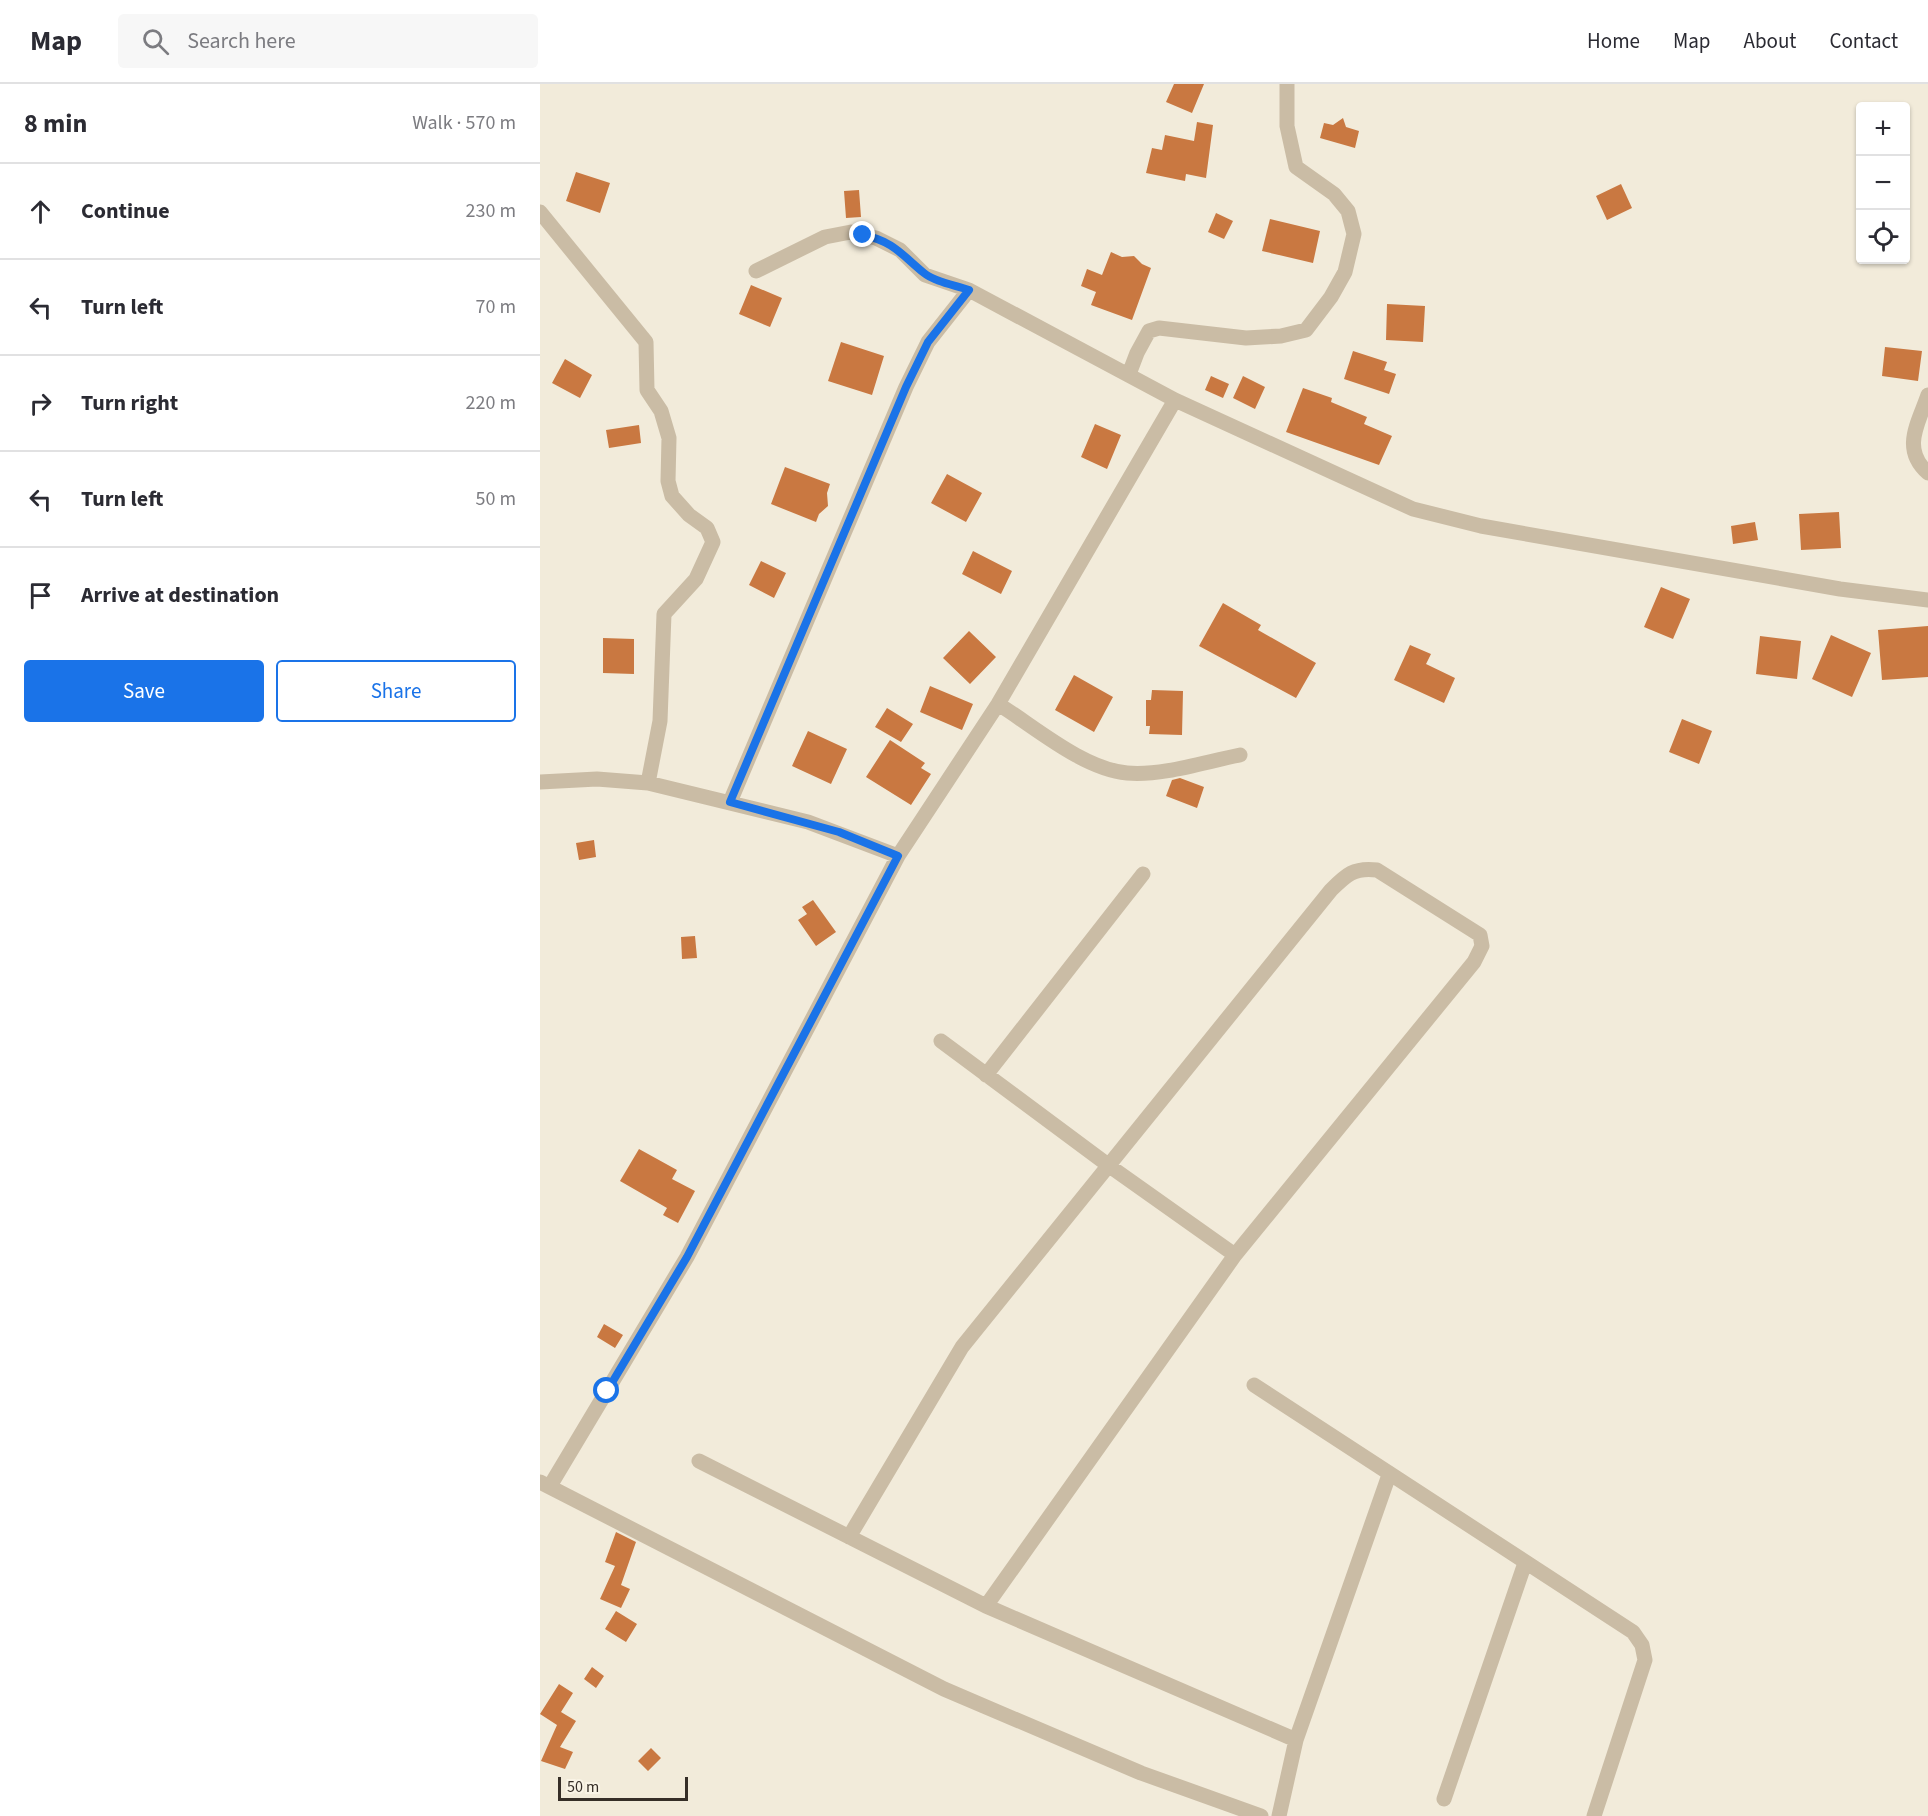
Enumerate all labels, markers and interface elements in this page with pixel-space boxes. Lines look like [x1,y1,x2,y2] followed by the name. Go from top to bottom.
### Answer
[118,14,538,68] search box
[30,21,82,61] text: Map
[139,25,172,58] icon: search
[187,25,296,57] text: Search here
[1587,26,1640,56] text: Home
[1673,26,1711,56] text: Map
[1744,26,1796,56] text: About
[1829,26,1898,56] text: Contact
[1856,102,1910,264] map controls
[1856,102,1910,156] button: +
[24,105,87,142] text: 8 min
[412,109,516,137] text: Walk · 570 m
[1856,156,1910,210] button: −
[24,195,57,228] icon: ahead
[81,195,170,227] text: Continue
[466,197,516,225] text: 230 m
[1856,210,1910,264] button: locate
[849,221,875,247] route end
[24,291,57,324] icon: left
[81,291,163,323] text: Turn left
[476,293,516,321] text: 70 m
[24,387,57,420] icon: right
[81,387,178,419] text: Turn right
[466,389,516,417] text: 220 m
[24,483,57,516] icon: left
[81,483,163,515] text: Turn left
[476,485,516,513] text: 50 m
[24,579,57,612] icon: arrive
[81,579,279,611] text: Arrive at destination
[24,660,264,722] button: Save
[276,660,516,722] button: Share
[593,1377,619,1403] route start
[558,1774,688,1802] scale bar
[567,1776,599,1798] text: 50 m

